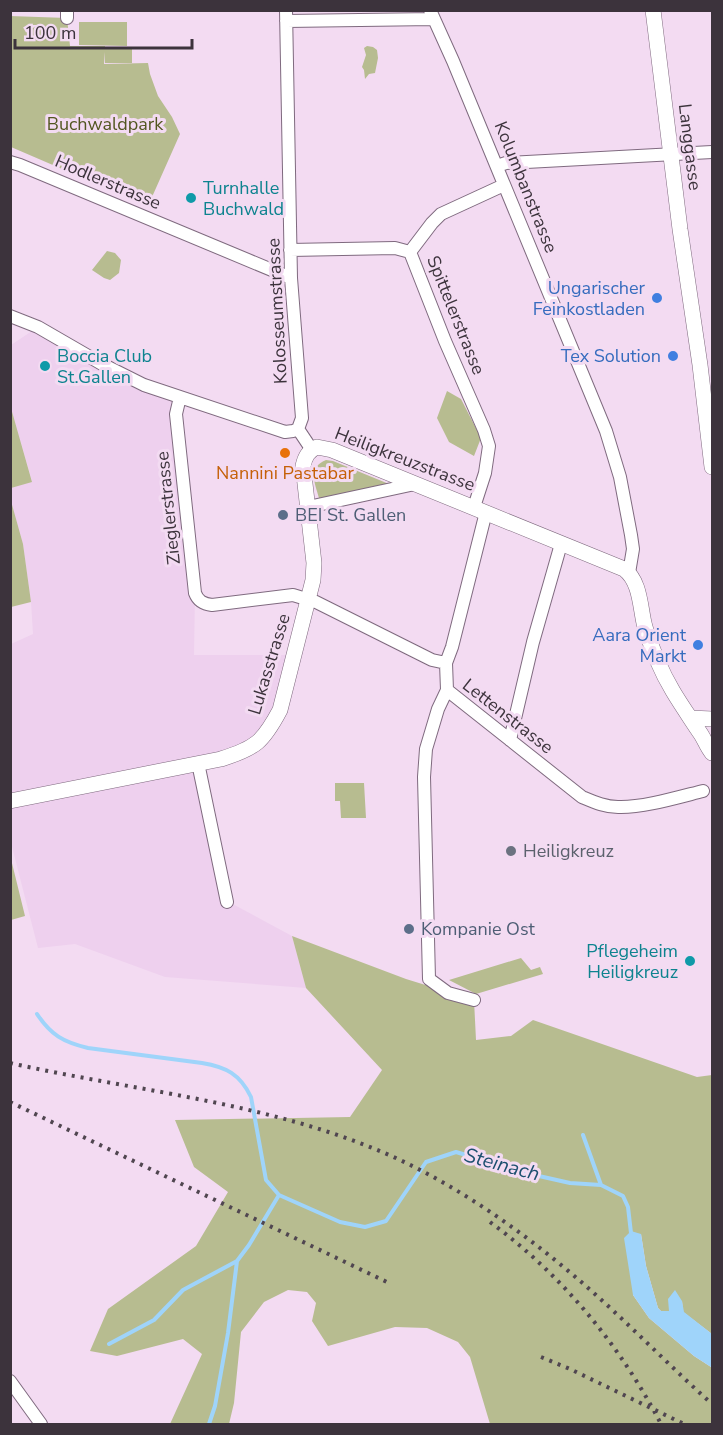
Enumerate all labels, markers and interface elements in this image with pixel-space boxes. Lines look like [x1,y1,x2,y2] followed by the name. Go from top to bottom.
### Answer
[15,12,192,50] scale bar
[24,21,76,45] text: 100 m
[673,102,707,192] street label: Langgasse
[47,112,164,136] park label: Buchwaldpark
[489,118,563,256] street label: Kolumbanstrasse
[51,149,165,215] street label: Hodlerstrasse
[203,176,284,221] place label: Turnhalle Buchwald
[184,191,198,205] marker: Turnhalle Buchwald
[261,237,293,385] street label: Kolosseumstrasse
[421,252,491,378] street label: Spittelerstrasse
[533,276,646,321] place label: Ungarischer Feinkostladen
[650,291,664,305] marker: Ungarischer Feinkostladen
[57,344,152,389] place label: Boccia Club St.Gallen
[561,344,661,368] place label: Tex Solution
[666,349,680,363] marker: Tex Solution
[38,359,52,373] marker: Boccia Club St.Gallen
[331,421,479,497] street label: Heiligkreuzstrasse
[278,446,292,460] marker: Nannini Pastabar
[150,450,186,566] street label: Zieglerstrasse
[216,461,354,485] place label: Nannini Pastabar
[295,503,406,527] place label: BEI St. Gallen
[276,508,290,522] marker: BEI St. Gallen
[242,611,296,717] street label: Lukasstrasse
[592,623,687,668] place label: Aara Orient Markt
[691,638,705,652] marker: Aara Orient Markt
[458,673,558,759] street label: Lettenstrasse
[523,839,614,863] place label: Heiligkreuz
[504,844,518,858] marker: Heiligkreuz
[421,917,535,941] place label: Kompanie Ost
[402,922,416,936] marker: Kompanie Ost
[586,939,678,984] place label: Pflegeheim Heiligkreuz
[683,954,697,968] marker: Pflegeheim Heiligkreuz
[461,1141,543,1187] water label: Steinach

